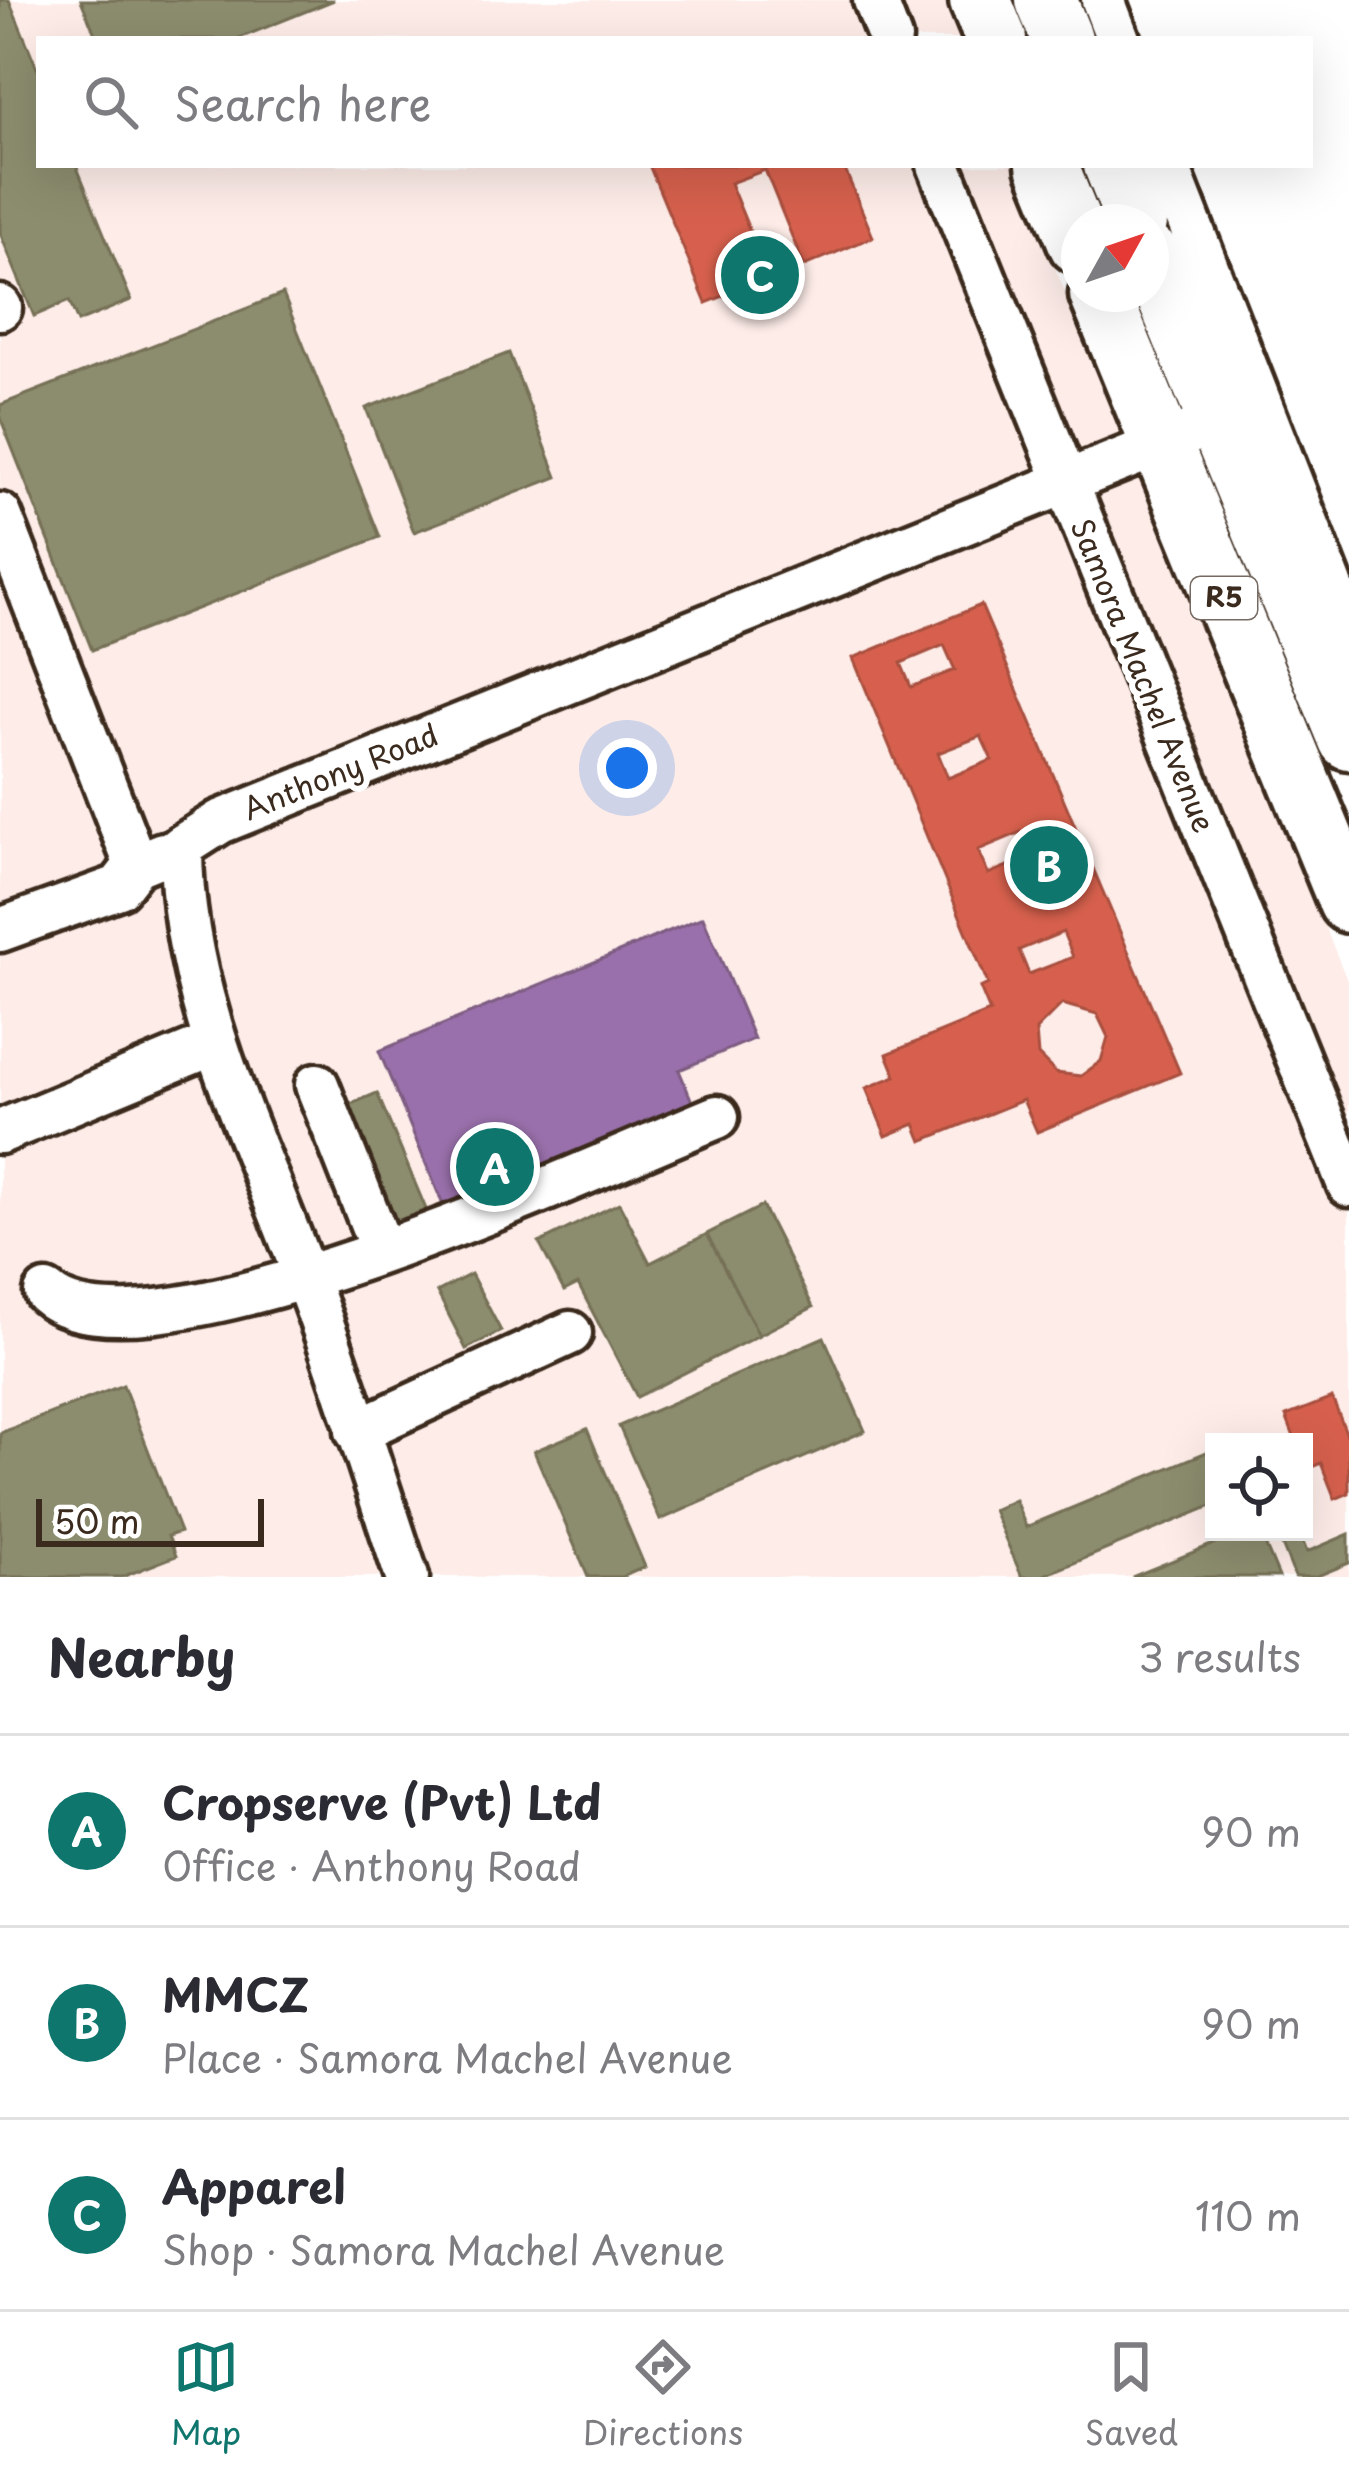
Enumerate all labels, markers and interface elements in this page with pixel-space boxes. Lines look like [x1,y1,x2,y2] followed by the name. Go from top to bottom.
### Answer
[36,36,1313,168] search box
[174,68,431,136] text: Search here
[78,69,144,135] icon: search
[1061,204,1169,312] north arrow
[721,230,799,320] pin: C
[1061,511,1228,839] street label: Samora Machel Avenue
[1191,577,1257,619] road number: R5
[236,711,445,830] street label: Anthony Road
[597,738,657,798] your location
[1010,820,1088,910] pin: B
[456,1122,534,1212] pin: A
[1205,1433,1313,1541] map controls
[1205,1433,1313,1541] button: locate
[36,1493,264,1546] scale bar
[54,1495,140,1545] text: 50 m
[48,1617,235,1694] text: Nearby
[1138,1626,1301,1685] text: 3 results
[162,1767,601,1835] text: Cropserve (Pvt) Ltd
[72,1801,102,1860] text: A
[1201,1801,1301,1860] text: 90 m
[162,1835,581,1894] text: Office · Anthony Road
[162,1959,309,2027] text: MMCZ
[74,1993,100,2052] text: B
[1201,1993,1301,2052] text: 90 m
[162,2027,733,2086] text: Place · Samora Machel Avenue
[162,2151,346,2219] text: Apparel
[72,2185,102,2244] text: C
[1195,2185,1301,2244] text: 110 m
[162,2219,725,2278] text: Shop · Samora Machel Avenue
[171,2334,241,2456] tab: Map
[583,2334,743,2456] tab: Directions
[1085,2334,1178,2456] tab: Saved

